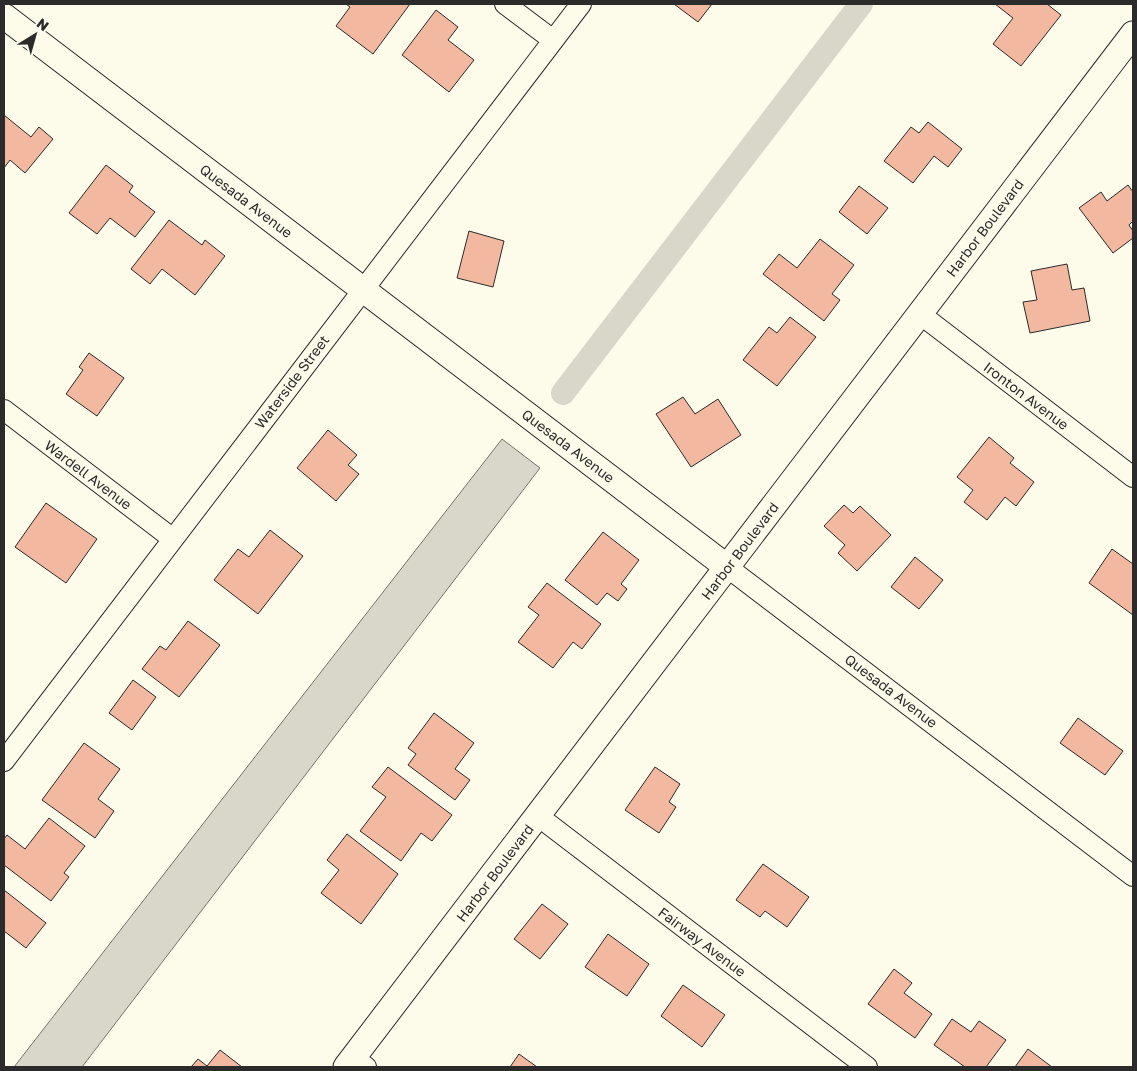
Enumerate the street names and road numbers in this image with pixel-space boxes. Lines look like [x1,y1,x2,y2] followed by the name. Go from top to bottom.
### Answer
[197,160,296,241] street label: Quesada Avenue
[942,176,1027,280] street label: Harbor Boulevard
[251,332,332,432] street label: Waterside Street
[980,358,1072,433] street label: Ironton Avenue
[519,405,618,486] street label: Quesada Avenue
[41,436,135,513] street label: Wardell Avenue
[697,499,782,603] street label: Harbor Boulevard
[842,650,941,731] street label: Quesada Avenue
[452,821,537,925] street label: Harbor Boulevard
[655,903,749,980] street label: Fairway Avenue

